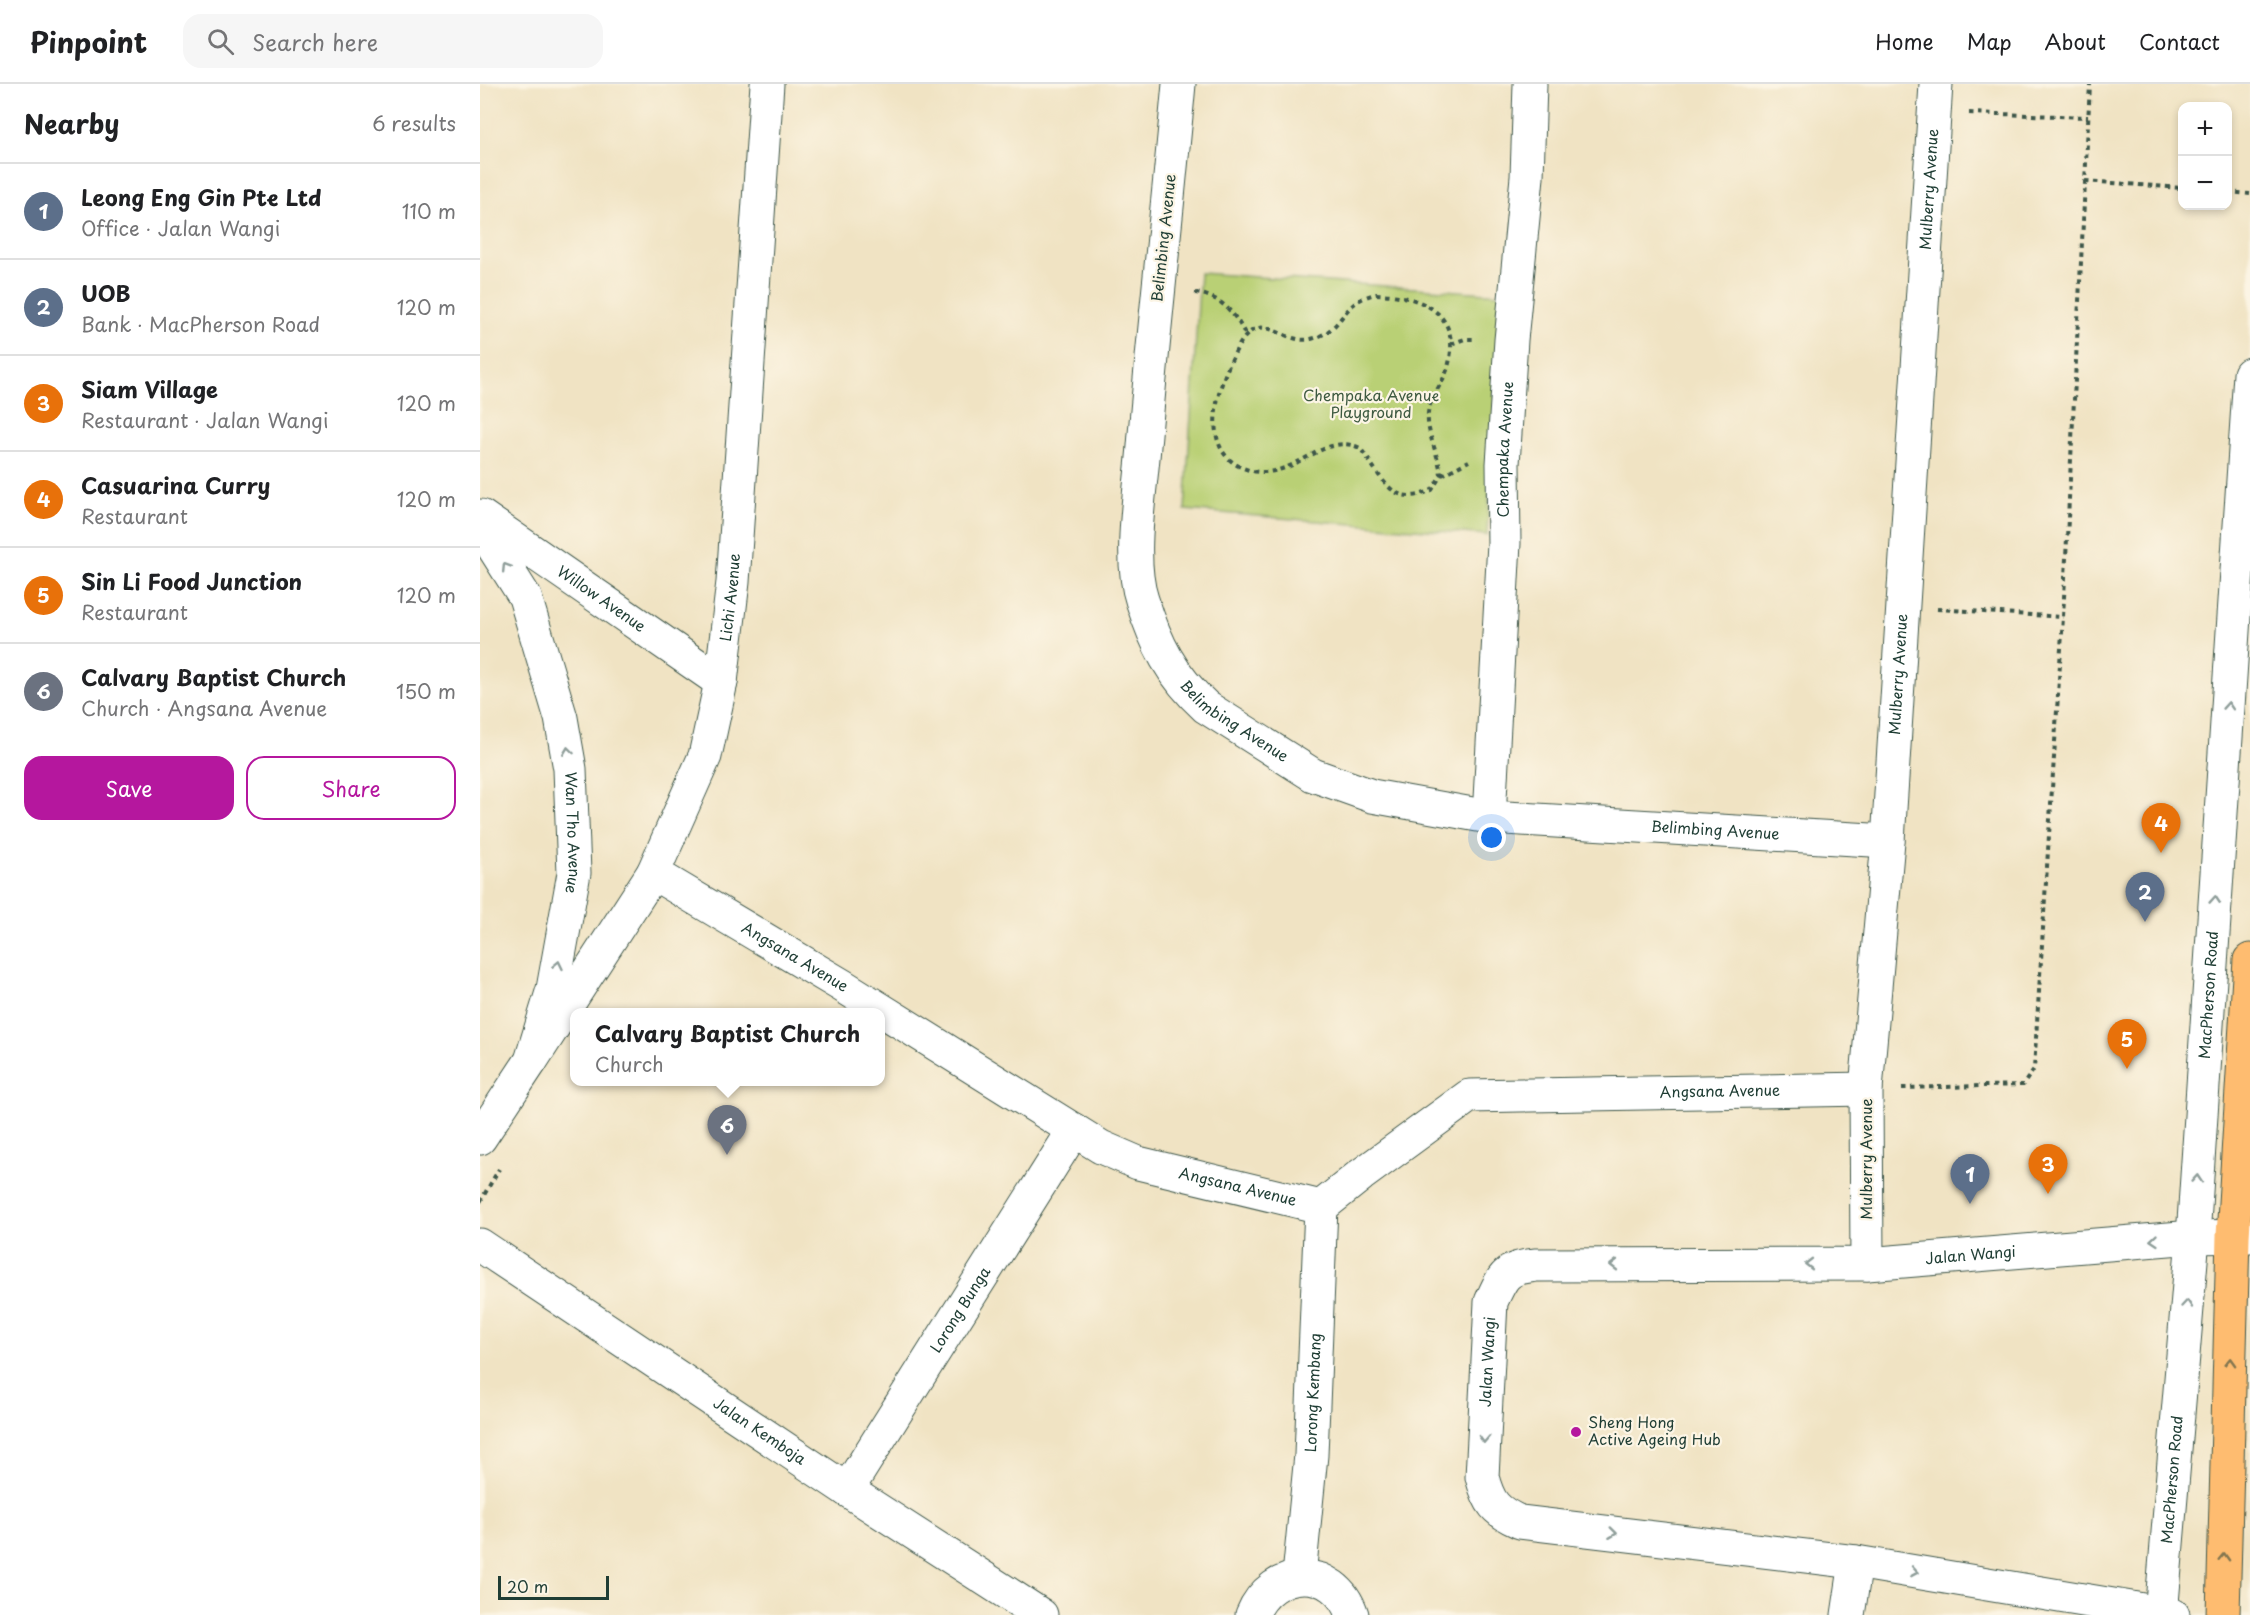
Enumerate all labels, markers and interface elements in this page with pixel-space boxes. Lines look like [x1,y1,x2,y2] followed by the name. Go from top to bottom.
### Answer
[183,14,603,68] search box
[30,20,147,63] text: Pinpoint
[204,25,237,58] icon: search
[252,25,378,58] text: Search here
[1875,25,1934,57] text: Home
[1967,25,2012,57] text: Map
[2045,25,2106,57] text: About
[2139,25,2220,57] text: Contact
[2178,102,2232,210] map controls
[2178,102,2232,156] button: +
[24,104,119,143] text: Nearby
[372,108,456,138] text: 6 results
[1913,128,1943,251] street label: Mulberry Avenue
[2178,156,2232,210] button: −
[1144,173,1181,303] street label: Belimbing Avenue
[81,180,322,213] text: Leong Eng Gin Pte Ltd
[39,196,48,226] text: 1
[402,196,456,226] text: 110 m
[81,213,280,243] text: Office · Jalan Wangi
[81,276,131,309] text: UOB
[36,292,51,322] text: 2
[397,292,456,322] text: 120 m
[81,309,320,339] text: Bank · MacPherson Road
[81,372,218,405] text: Siam Village
[1490,381,1518,518] street label: Chempaka Avenue
[1303,383,1439,423] park label: Chempaka Avenue Playground
[37,388,50,418] text: 3
[397,388,456,418] text: 120 m
[81,405,329,435] text: Restaurant · Jalan Wangi
[81,468,270,501] text: Casuarina Curry
[37,484,50,514] text: 4
[397,484,456,514] text: 120 m
[81,501,188,531] text: Restaurant
[713,553,745,643] street label: Lichi Avenue
[553,559,651,637] street label: Willow Avenue
[502,563,513,574] one-way arrow
[81,564,302,597] text: Sin Li Food Junction
[37,580,50,610] text: 5
[397,580,456,610] text: 120 m
[81,597,188,627] text: Restaurant
[1882,613,1912,736] street label: Mulberry Avenue
[81,660,346,693] text: Calvary Baptist Church
[1175,674,1293,767] street label: Belimbing Avenue
[36,676,51,706] text: 6
[396,676,456,706] text: 150 m
[81,693,327,723] text: Church · Angsana Avenue
[2221,701,2234,710] one-way arrow
[562,746,574,755] one-way arrow
[24,756,234,820] button: Save
[246,756,456,820] button: Share
[560,771,587,896] street label: Wan Tho Avenue
[2142,804,2180,853] pin: 4
[1650,814,1780,844] street label: Belimbing Avenue
[1477,823,1506,852] your location
[2126,872,2164,922] pin: 2
[2208,896,2221,905] one-way arrow
[738,915,853,997] street label: Angsana Avenue
[2192,930,2223,1060] street label: MacPherson Road
[551,960,564,970] one-way arrow
[570,1008,885,1086] popup
[595,1016,860,1049] text: Calvary Baptist Church
[2108,1020,2146,1069] pin: 5
[595,1049,664,1079] text: Church
[1660,1078,1780,1103] street label: Angsana Avenue
[1854,1098,1877,1220] street label: Mulberry Avenue
[708,1106,746,1155] pin: 6
[2028,1144,2068,1194] pin: 3
[1950,1154,1990,1204] pin: 1
[1177,1160,1299,1211] street label: Angsana Avenue
[2190,1174,2203,1183] one-way arrow
[2149,1234,2158,1247] one-way arrow
[1924,1239,2016,1269] street label: Jalan Wangi
[1804,1258,1813,1270] one-way arrow
[1609,1259,1618,1271] one-way arrow
[923,1261,996,1357] street label: Lorong Bunga
[2180,1300,2193,1309] one-way arrow
[1473,1316,1500,1408] street label: Jalan Wangi
[1298,1333,1326,1453] street label: Lorong Kembang
[2223,1357,2236,1366] one-way arrow
[709,1391,812,1470] street label: Jalan Kemboja
[1588,1410,1721,1450] place label: Sheng Hong Active Ageing Hub
[2154,1414,2188,1544] street label: MacPherson Road
[1569,1425,1583,1439] marker: Sheng Hong Active Ageing Hub
[1478,1434,1491,1443] one-way arrow
[1609,1526,1618,1539] one-way arrow
[2218,1552,2231,1561] one-way arrow
[1909,1565,1919,1578] one-way arrow
[498,1573,609,1600] scale bar
[507,1574,548,1598] text: 20 m

